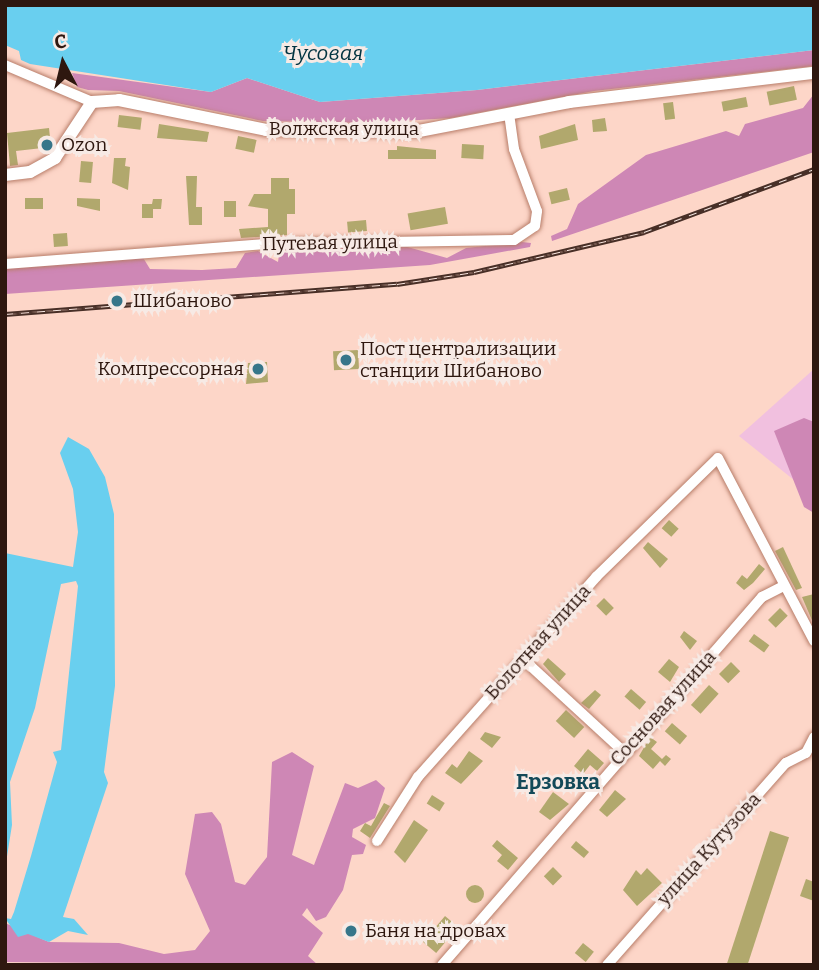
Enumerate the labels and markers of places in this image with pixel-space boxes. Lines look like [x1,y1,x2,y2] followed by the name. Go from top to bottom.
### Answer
[61,134,107,156] place label: Ozon
[39,137,55,153] marker: Ozon
[133,290,232,312] place label: Шибаново
[107,291,127,311] marker: Шибаново
[360,338,556,382] place label: Пост централизации станции Шибаново
[338,352,354,368] marker: Пост централизации станции Шибаново
[97,358,244,380] place label: Компрессорная
[250,361,266,377] marker: Компрессорная
[365,920,506,942] place label: Баня на дровах
[343,923,359,939] marker: Баня на дровах

